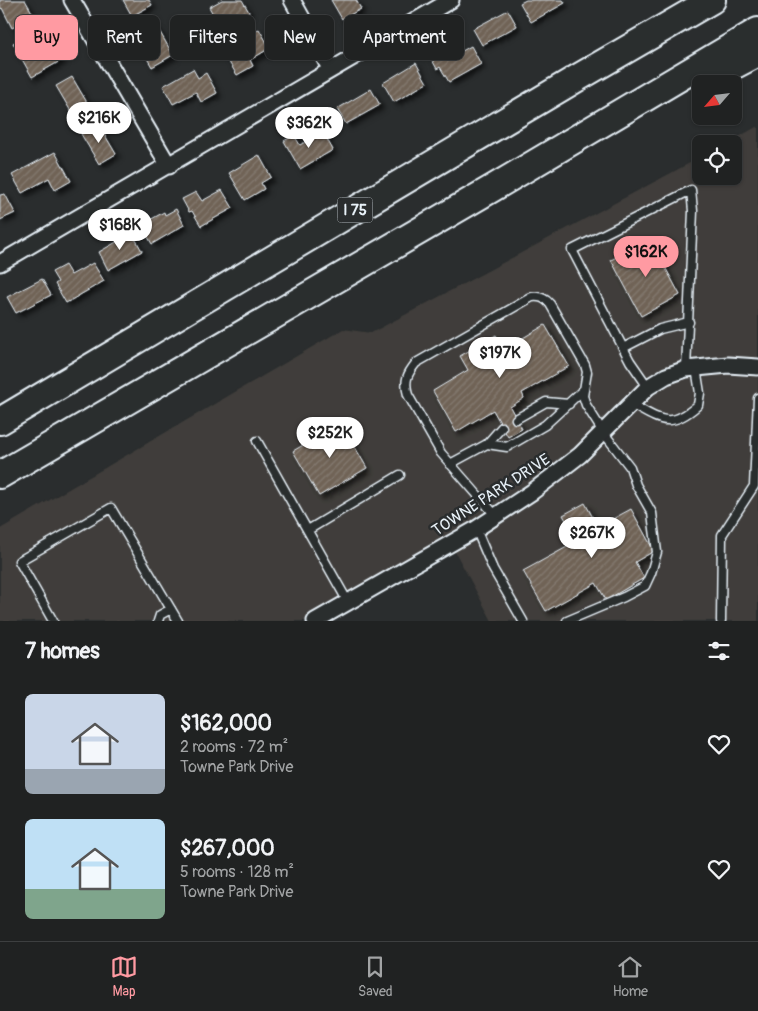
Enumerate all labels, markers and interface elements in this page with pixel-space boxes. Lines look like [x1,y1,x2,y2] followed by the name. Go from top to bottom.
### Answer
[15,15,78,60] chip: Buy
[88,15,160,60] chip: Rent
[170,15,255,60] chip: Filters
[265,15,334,60] chip: New
[344,15,464,60] chip: Apartment
[692,75,742,125] north arrow
[692,75,742,185] map controls
[64,102,134,144] pin: $216K
[274,106,344,149] pin: $362K
[78,108,120,128] text: $216K
[286,113,332,133] text: $362K
[692,135,742,185] button: locate
[338,198,372,222] road number: I 75
[85,208,155,251] pin: $168K
[99,215,141,235] text: $168K
[611,236,681,278] pin: $162K
[625,242,667,262] text: $162K
[465,336,535,379] pin: $197K
[479,343,521,363] text: $197K
[295,416,365,459] pin: $252K
[308,423,352,443] text: $252K
[428,449,554,541] street label: TOWNE PARK DRIVE
[557,516,627,559] pin: $267K
[570,523,614,543] text: $267K
[705,637,733,665] icon: filters
[25,638,100,665] text: 7 homes
[180,710,272,737] text: $162,000
[65,714,125,774] icon: home
[705,730,733,758] icon: heart
[180,737,288,757] text: 2 rooms · 72 m²
[180,757,293,777] text: Towne Park Drive
[180,835,275,862] text: $267,000
[65,839,125,899] icon: home
[705,855,733,883] icon: heart
[180,862,294,882] text: 5 rooms · 128 m²
[180,882,293,902] text: Towne Park Drive
[110,953,138,1000] tab: Map
[358,953,393,1000] tab: Saved
[613,953,648,1000] tab: Home

